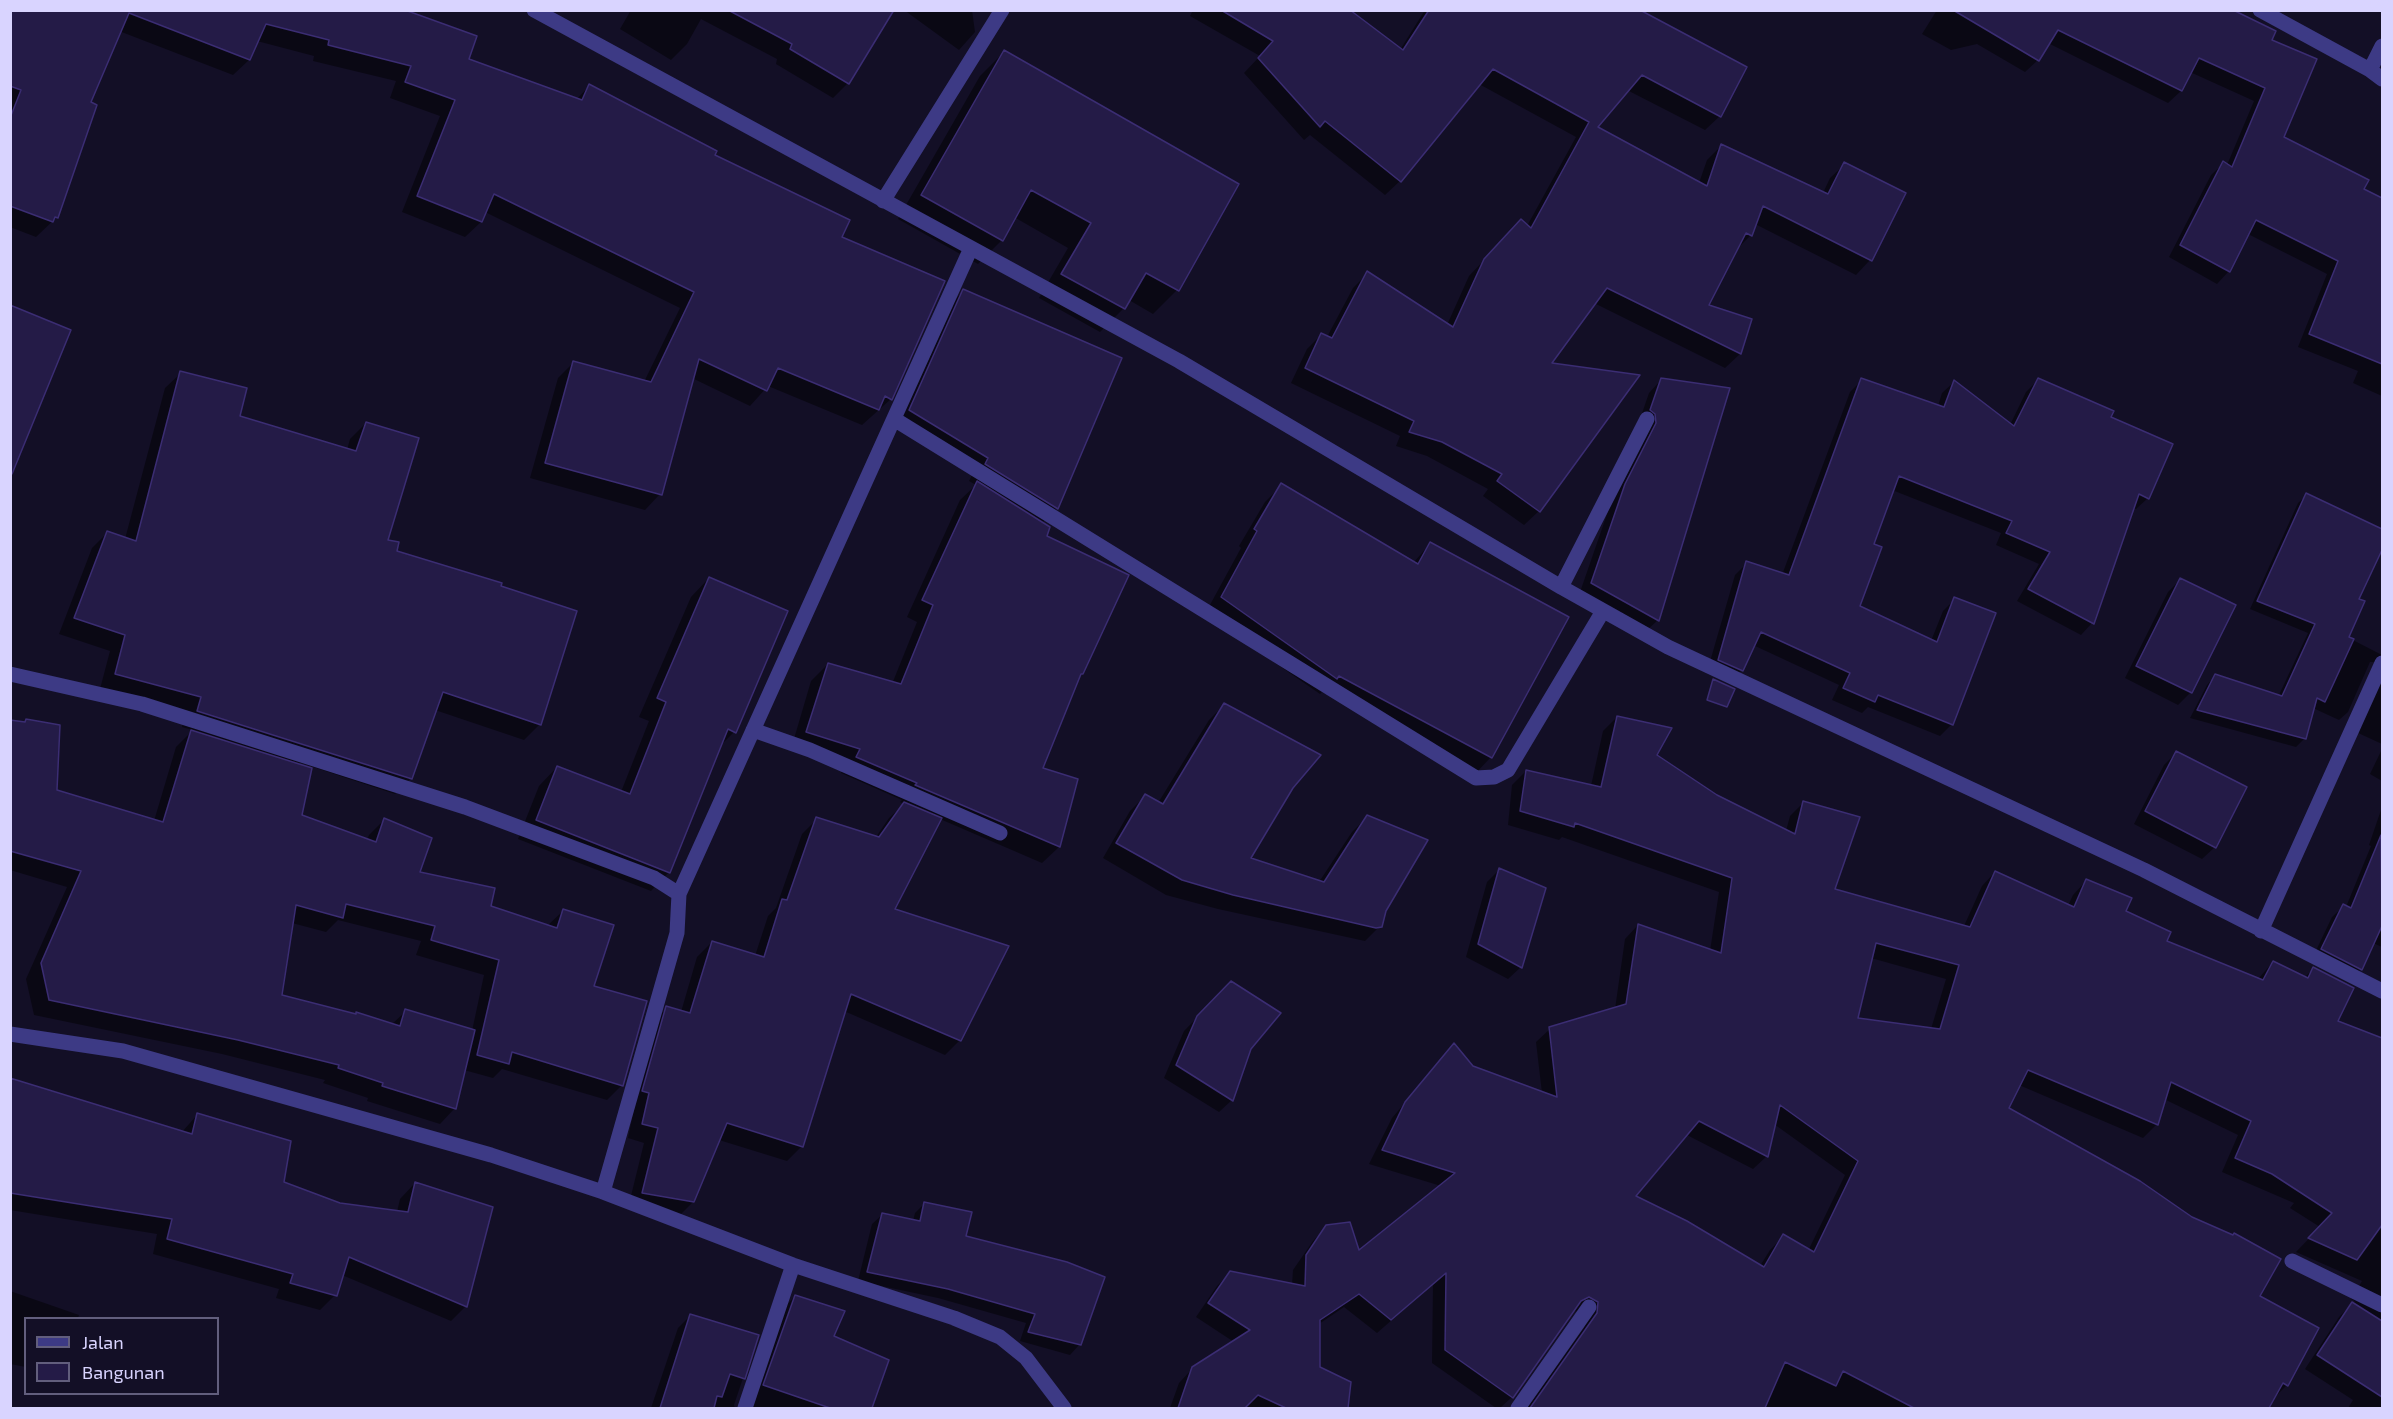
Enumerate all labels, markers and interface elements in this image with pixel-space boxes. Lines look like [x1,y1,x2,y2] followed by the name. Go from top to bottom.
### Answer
[24,1317,219,1395] legend
[82,1331,124,1353] text: Jalan
[82,1361,165,1383] text: Bangunan

